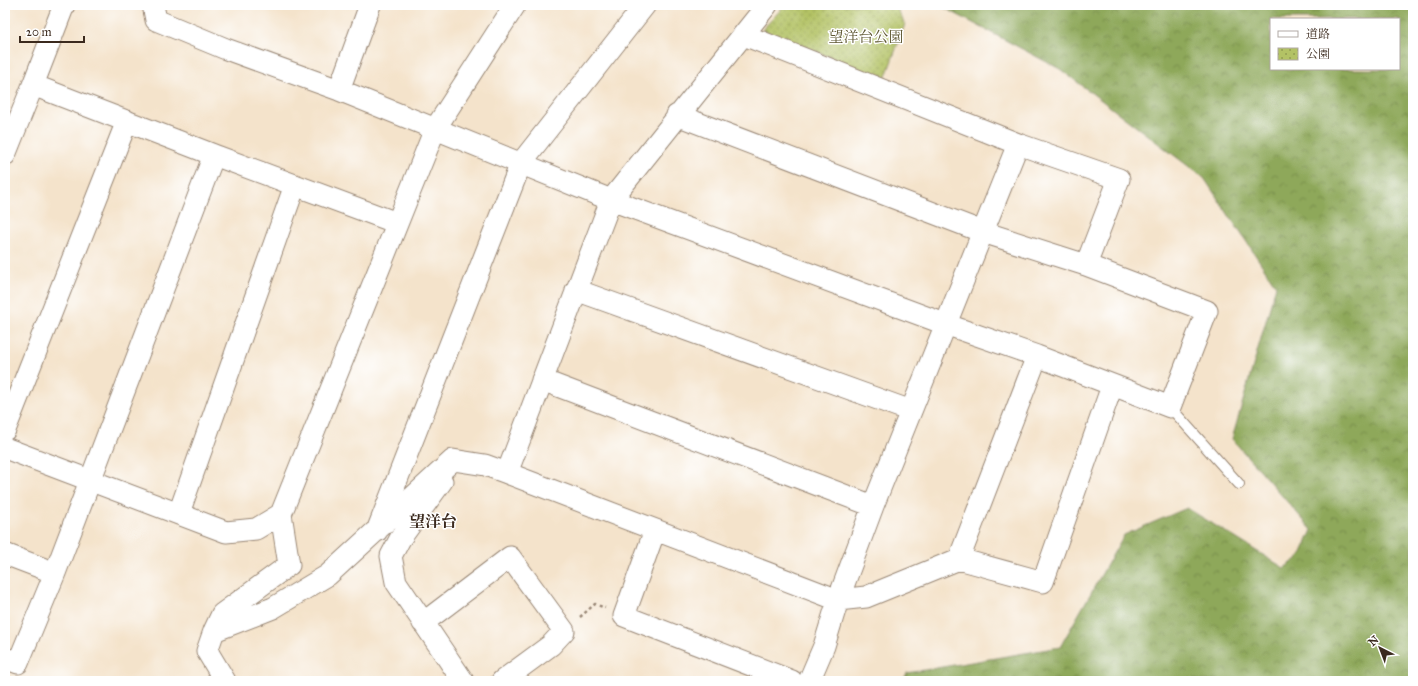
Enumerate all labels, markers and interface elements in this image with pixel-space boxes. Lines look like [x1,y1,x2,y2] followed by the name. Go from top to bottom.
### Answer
[20,18,84,44] scale bar
[1270,18,1400,70] legend
[26,25,52,39] text: 20 m
[1306,27,1330,41] text: 道路
[828,28,904,46] park label: 望洋台公園
[1306,47,1330,61] text: 公園
[409,512,457,531] district label: 望洋台
[1360,628,1400,668] north arrow
[1366,633,1382,649] text: N

